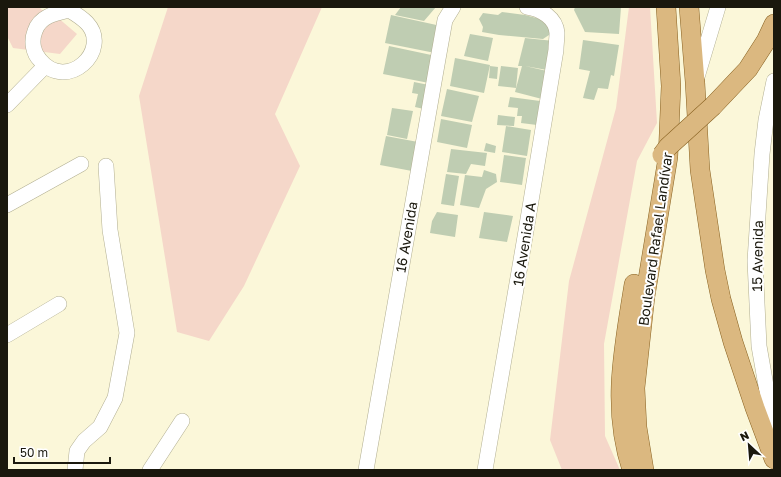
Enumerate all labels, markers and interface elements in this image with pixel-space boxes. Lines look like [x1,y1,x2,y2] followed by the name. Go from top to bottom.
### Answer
[634,151,676,327] street label: Boulevard Rafael Landívar
[391,200,421,274] street label: 16 Avenida
[509,200,539,287] street label: 16 Avenida A
[748,220,766,292] street label: 15 Avenida
[729,425,769,465] north arrow
[738,428,751,443] text: N
[14,439,110,465] scale bar
[20,445,48,460] text: 50 m

